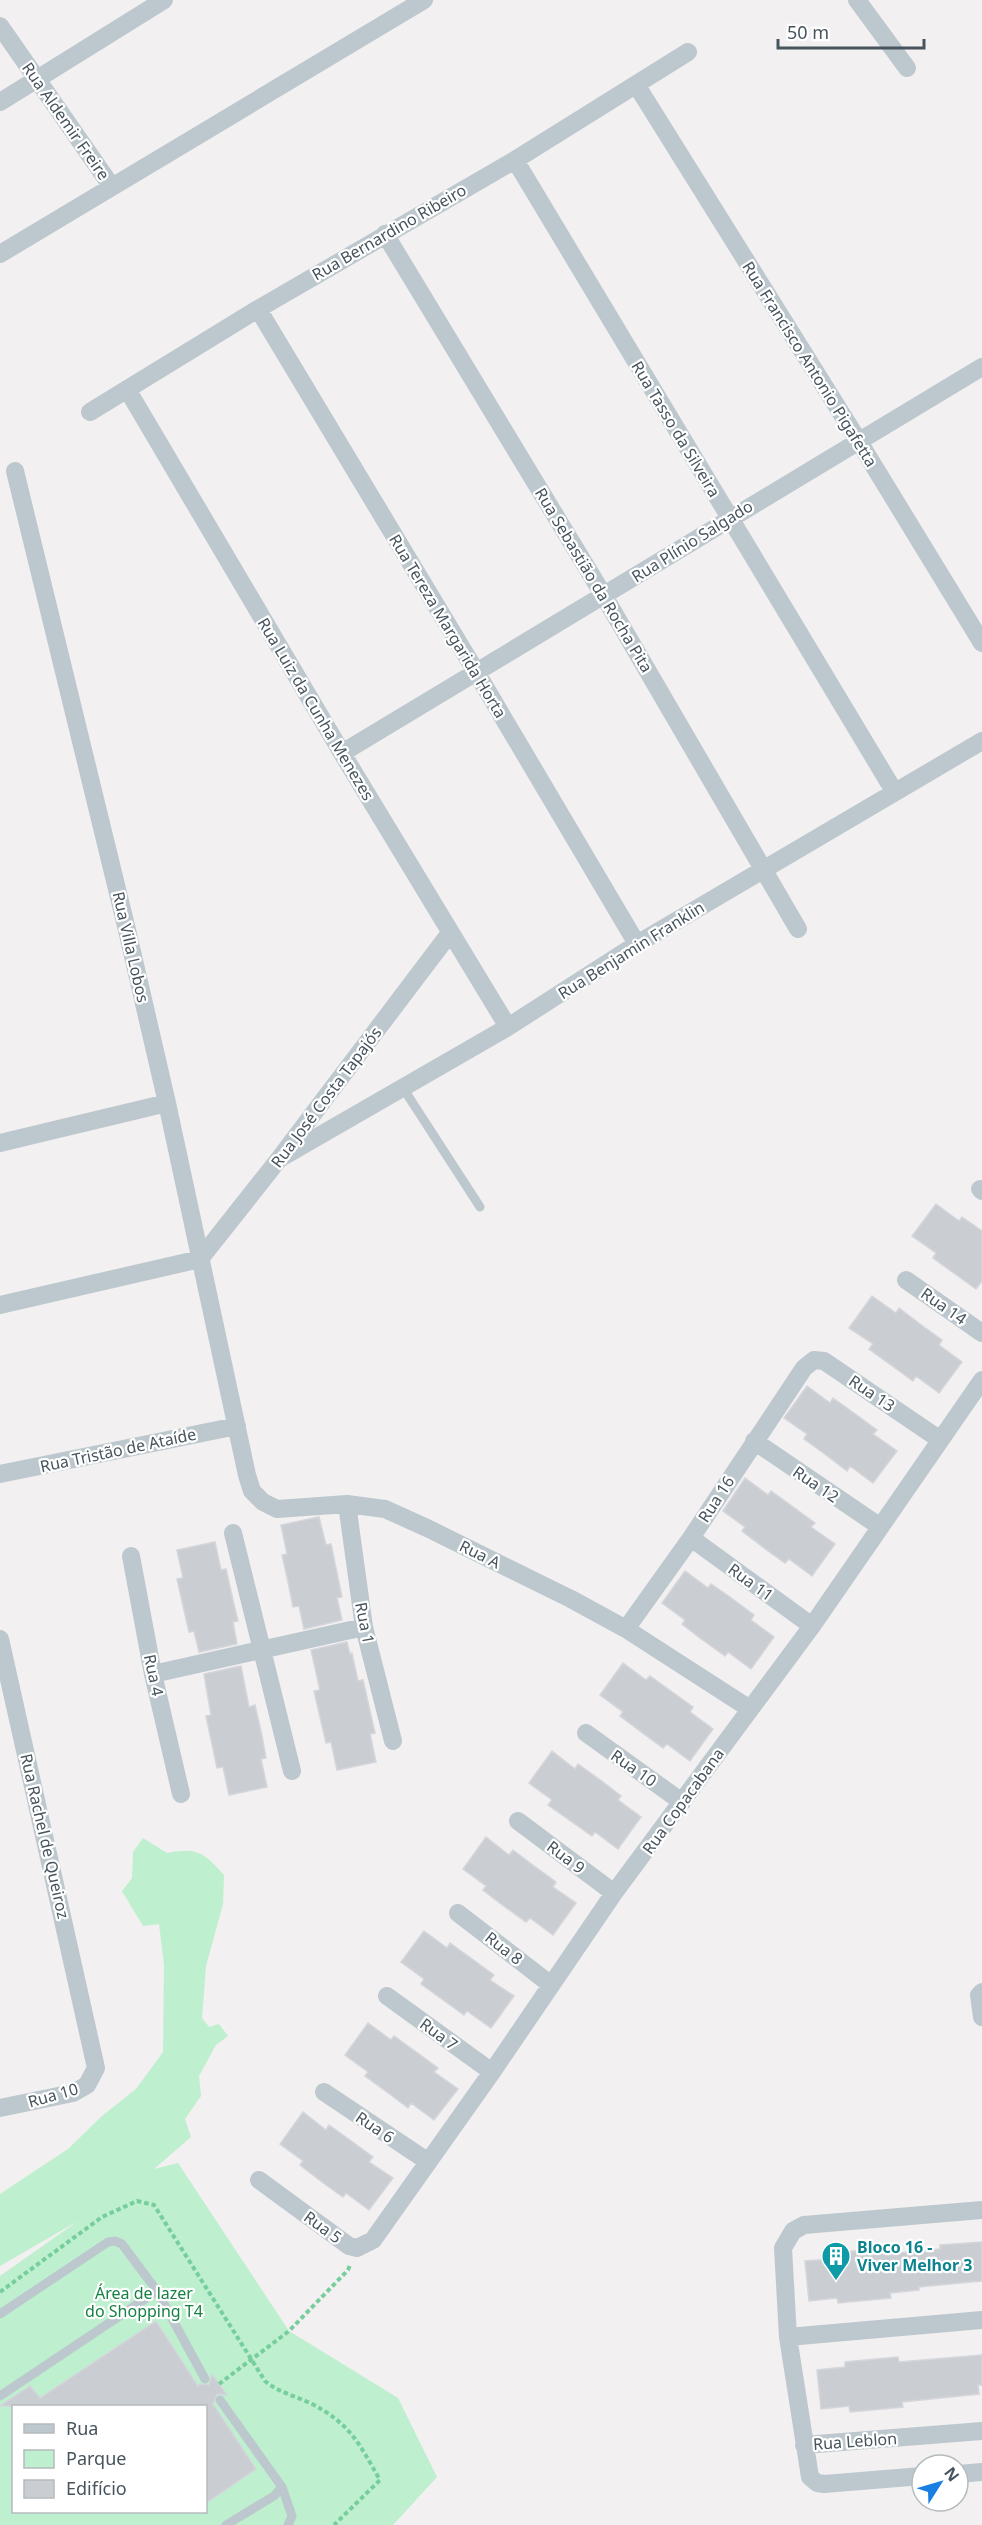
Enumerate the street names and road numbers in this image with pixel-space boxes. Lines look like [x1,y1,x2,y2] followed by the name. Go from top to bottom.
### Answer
[17,58,115,184] street label: Rua Aldemir Freire
[308,179,470,285] street label: Rua Bernardino Ribeiro
[737,257,883,471] street label: Rua Francisco Antonio Pigafetta
[627,357,725,501] street label: Rua Tasso da Silveira
[530,484,658,676] street label: Rua Sebastião da Rocha Pita
[627,495,757,587] street label: Rua Plínio Salgado
[384,530,512,722] street label: Rua Tereza Margarida Horta
[253,614,379,804] street label: Rua Luiz da Cunha Menezes
[108,889,154,1005] street label: Rua Villa Lobos
[554,896,708,1004] street label: Rua Benjamin Franklin
[266,1022,386,1172] street label: Rua José Costa Tapajós
[917,1282,971,1330] street label: Rua 14
[845,1370,899,1416] street label: Rua 13
[38,1423,198,1477] street label: Rua Tristão de Ataíde
[789,1461,843,1507] street label: Rua 12
[693,1472,739,1526] street label: Rua 16
[456,1535,505,1574] street label: Rua A
[724,1558,778,1606] street label: Rua 11
[350,1600,380,1646] street label: Rua 1
[139,1652,169,1698] street label: Rua 4
[607,1744,661,1792] street label: Rua 10
[637,1744,729,1858] street label: Rua Copacabana
[15,1751,75,1921] street label: Rua Rachel de Queiroz
[543,1836,589,1878] street label: Rua 9
[481,1926,527,1970] street label: Rua 8
[415,2013,463,2055] street label: Rua 7
[25,2077,81,2113] street label: Rua 10
[351,2106,399,2148] street label: Rua 6
[299,2206,347,2248] street label: Rua 5
[812,2427,898,2455] street label: Rua Leblon

